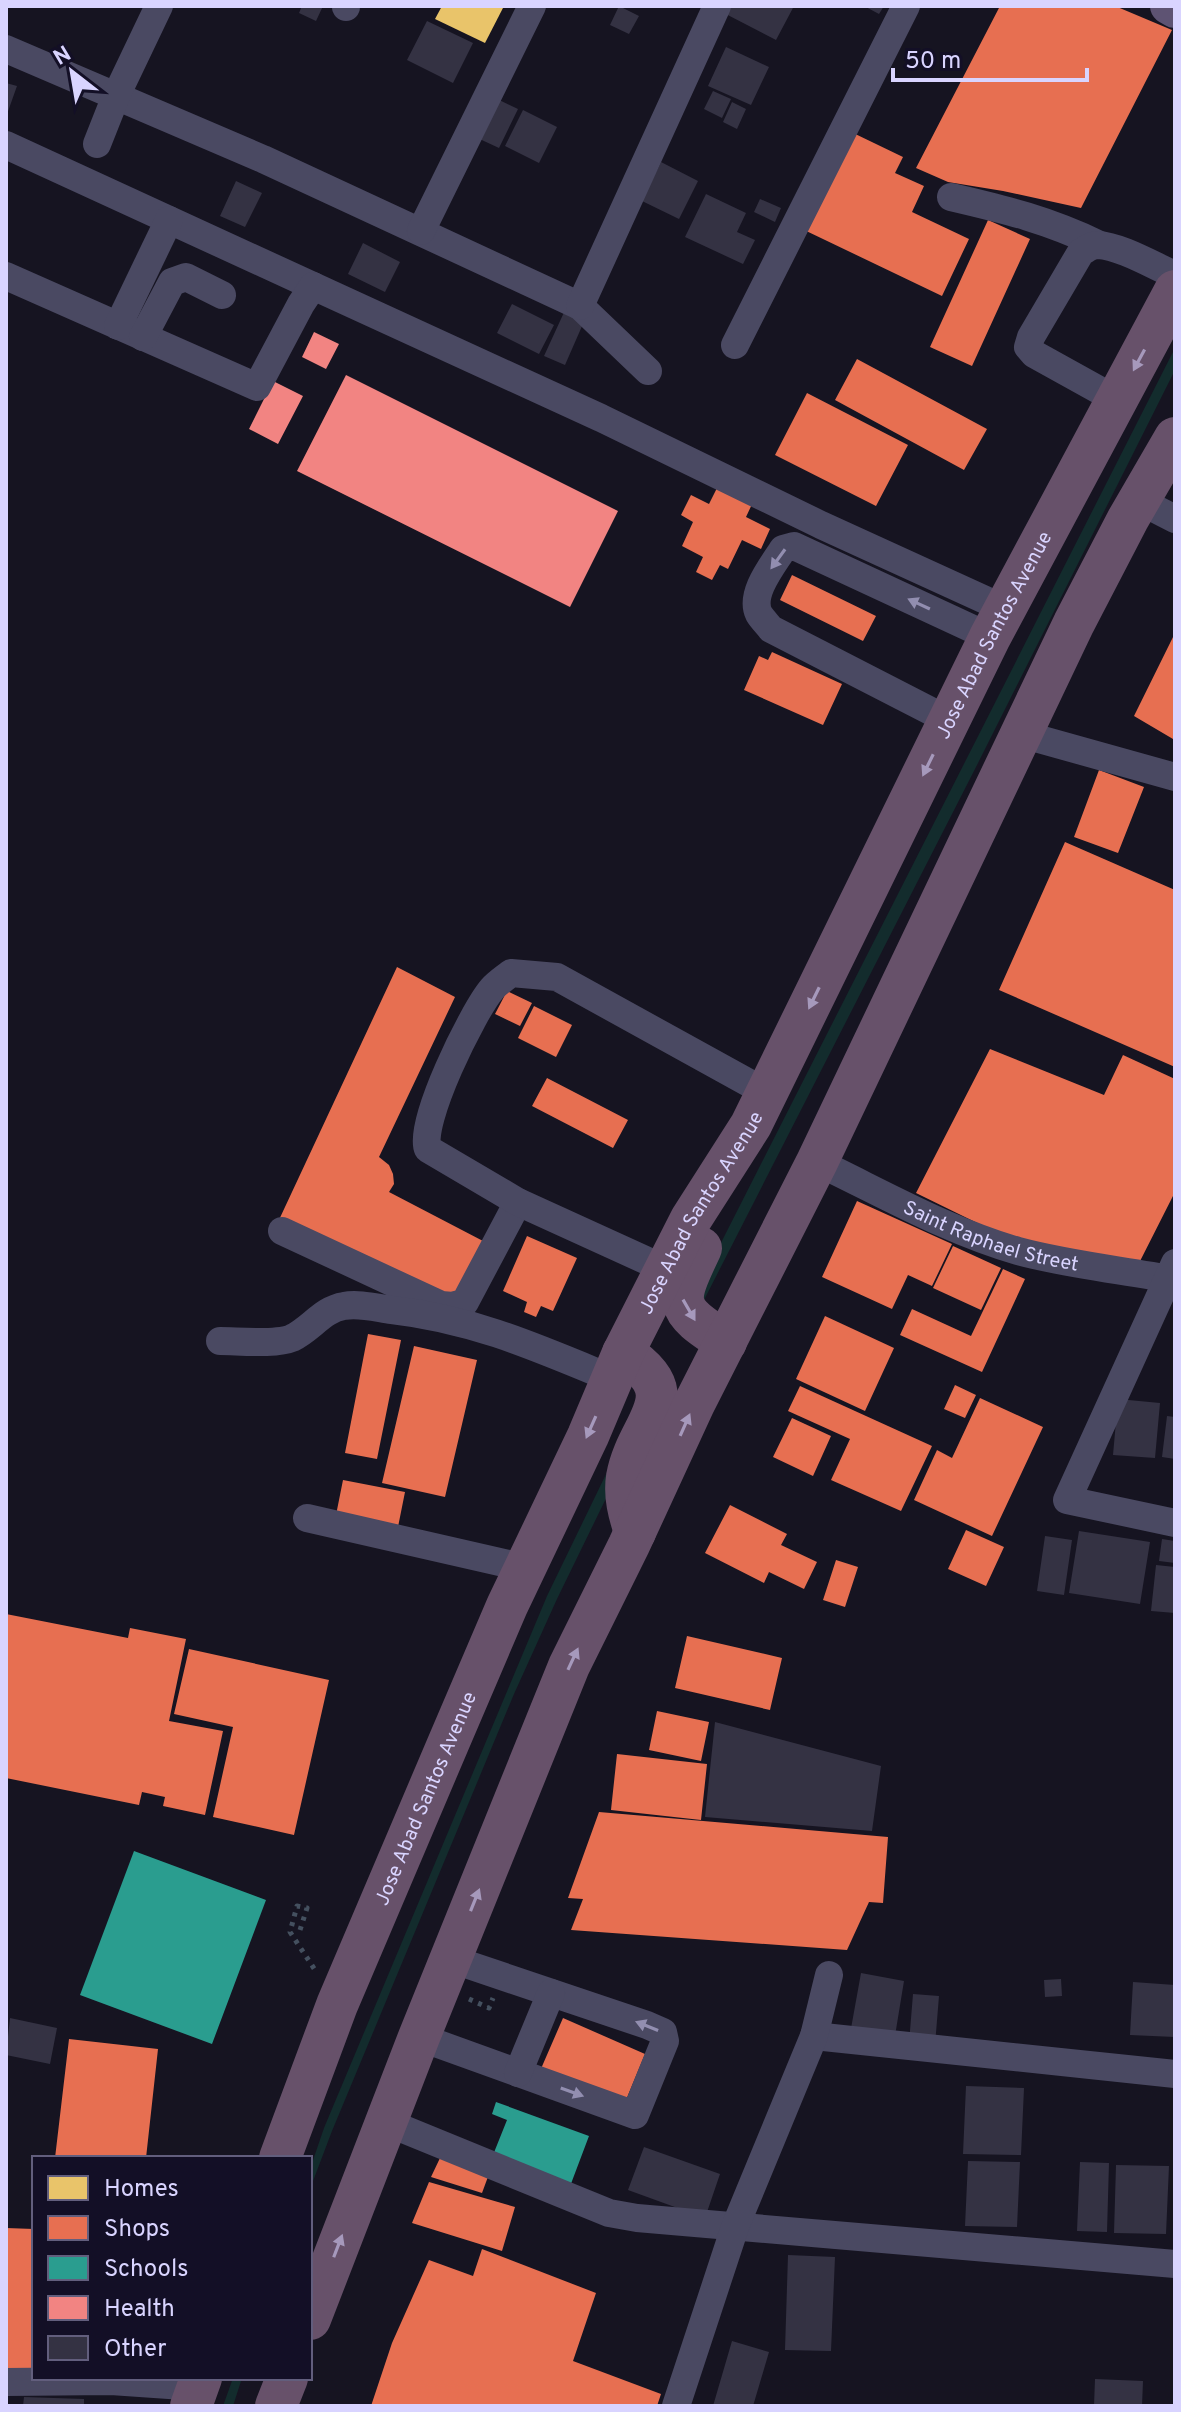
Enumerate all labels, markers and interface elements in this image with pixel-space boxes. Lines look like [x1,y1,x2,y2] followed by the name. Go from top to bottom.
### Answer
[32,32,112,112] north arrow
[893,32,1087,82] scale bar
[49,41,77,73] text: N
[905,47,961,77] text: 50 m
[1132,349,1146,371] one-way arrow
[931,527,1059,744] street label: Jose Abad Santos Avenue
[770,548,786,570] one-way arrow
[907,597,931,611] one-way arrow
[922,753,935,776] one-way arrow
[807,986,821,1010] one-way arrow
[634,1108,771,1319] street label: Jose Abad Santos Avenue
[898,1196,1080,1279] street label: Saint Raphael Street
[682,1299,696,1321] one-way arrow
[678,1413,691,1437] one-way arrow
[585,1415,598,1439] one-way arrow
[566,1648,580,1671] one-way arrow
[370,1688,484,1910] street label: Jose Abad Santos Avenue
[468,1888,481,1912] one-way arrow
[635,2019,659,2032] one-way arrow
[560,2087,584,2099] one-way arrow
[32,2156,312,2380] legend
[104,2175,179,2205] text: Homes
[104,2215,170,2245] text: Shops
[332,2234,345,2258] one-way arrow
[104,2255,189,2285] text: Schools
[104,2295,175,2325] text: Health
[104,2335,166,2365] text: Other

